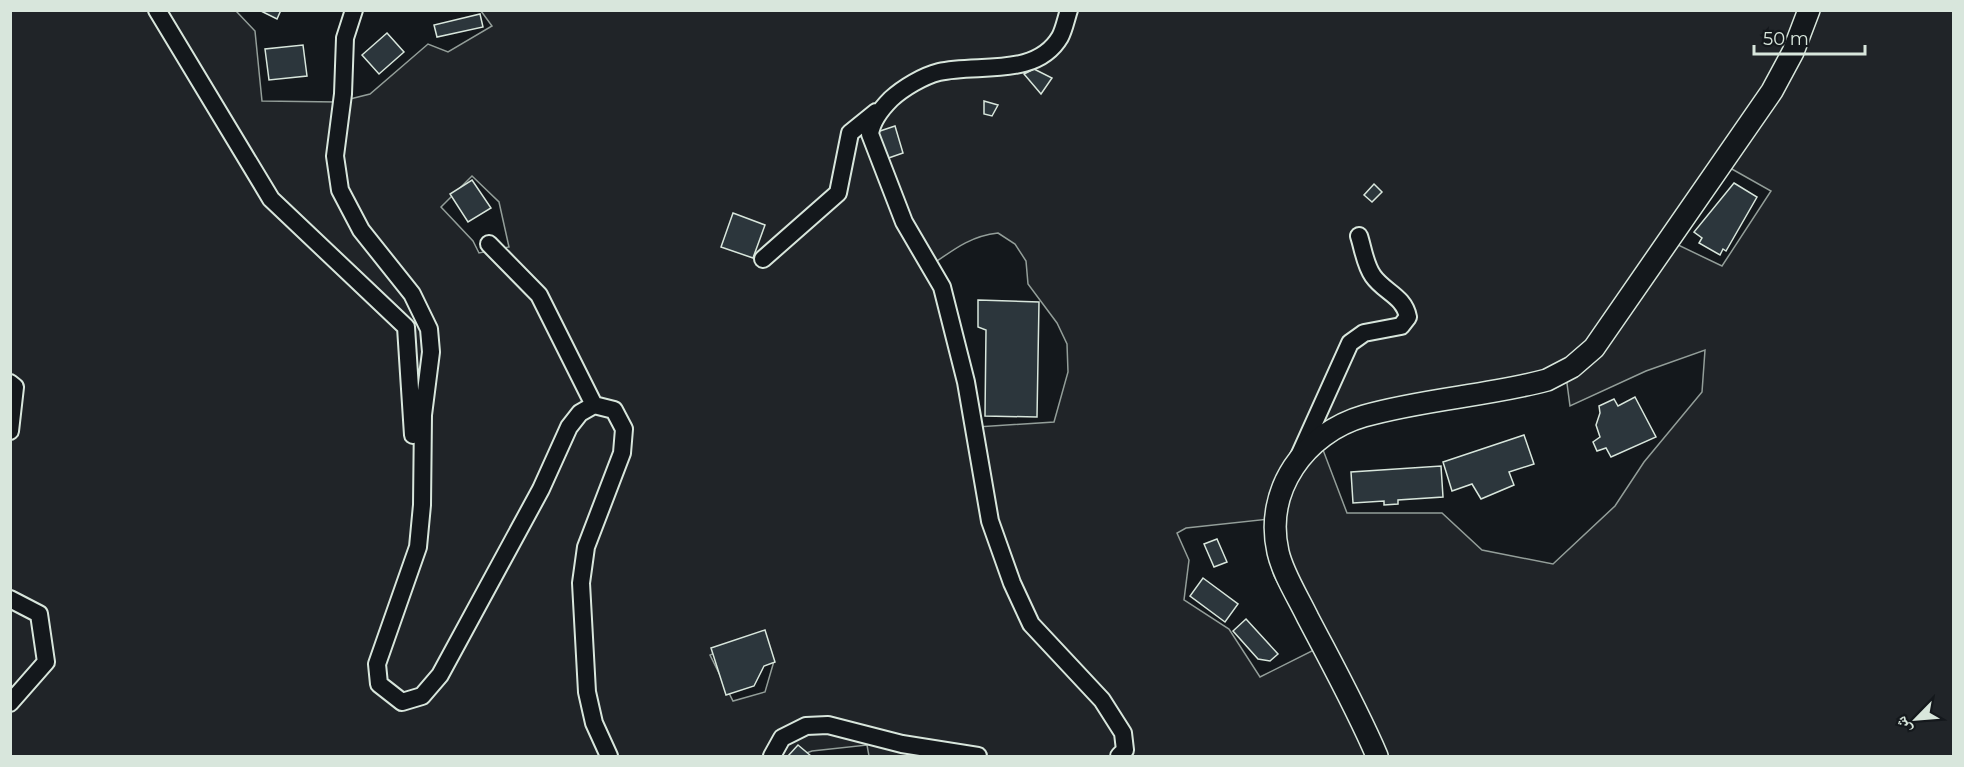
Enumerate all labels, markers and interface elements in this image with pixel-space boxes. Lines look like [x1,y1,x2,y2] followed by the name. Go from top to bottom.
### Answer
[1754,18,1865,56] scale bar
[1763,28,1809,50] text: 50 m
[1886,689,1946,749] north arrow
[1891,713,1915,737] text: ش

